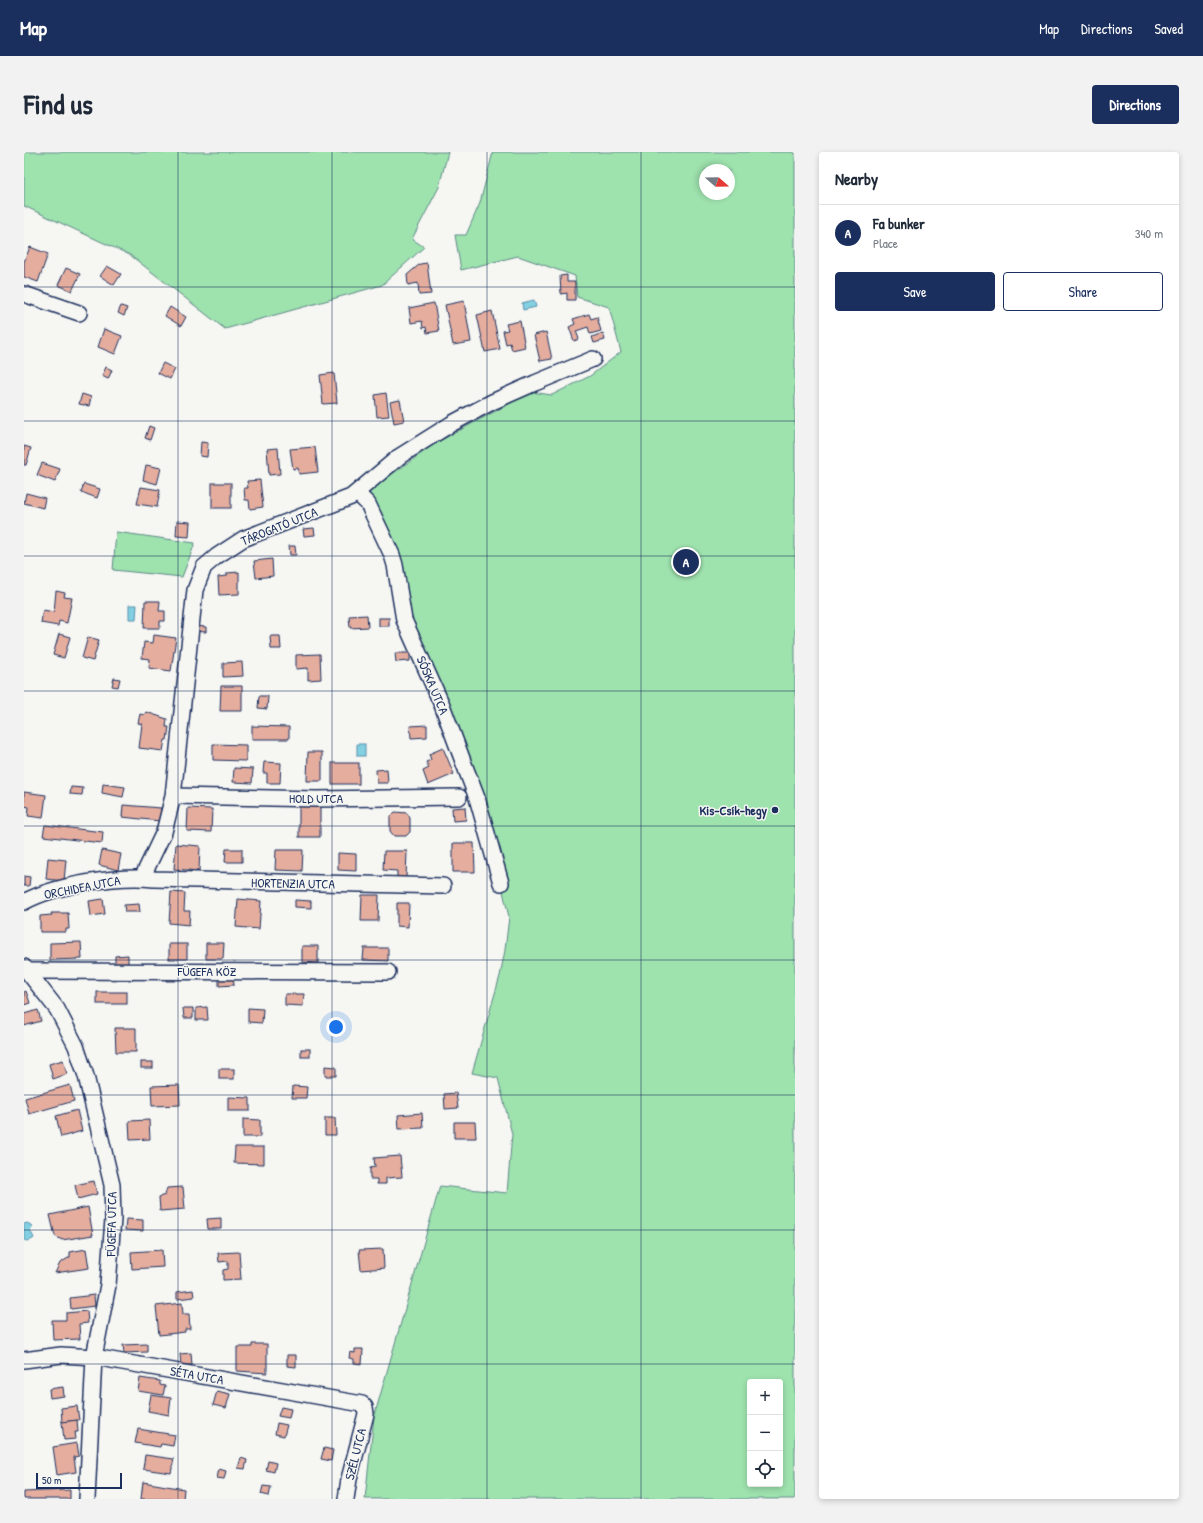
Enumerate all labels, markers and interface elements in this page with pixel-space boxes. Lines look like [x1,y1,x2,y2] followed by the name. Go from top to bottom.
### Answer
[20,15,47,41] text: Map
[1039,19,1059,38] text: Map
[1081,19,1132,38] text: Directions
[1154,19,1183,38] text: Saved
[24,85,93,123] text: Find us
[1092,85,1179,124] button: Directions
[699,164,735,200] north arrow
[835,167,878,190] text: Nearby
[873,213,925,234] text: Fa bunker
[845,224,851,242] text: A
[1135,224,1163,242] text: 340 m
[873,234,898,252] text: Place
[835,272,995,311] button: Save
[1003,272,1163,311] button: Share
[238,502,321,550] street label: TÁROGATÓ UTCA
[673,547,699,577] pin: A
[413,653,454,718] street label: SÓSKA UTCA
[289,789,344,807] street label: HOLD UTCA
[699,801,767,820] place label: Kis-Csík-hegy
[770,805,780,815] marker: Kis-Csík-hegy
[42,871,122,903] street label: ORCHIDEA UTCA
[251,873,336,893] street label: HORTENZIA UTCA
[177,962,237,980] street label: FÜGEFA KÖZ
[326,1017,346,1037] your location
[101,1191,121,1258] street label: FÜGEFA UTCA
[169,1361,226,1389] street label: SÉTA UTCA
[747,1379,783,1487] map controls
[747,1379,783,1415] button: +
[747,1415,783,1451] button: −
[340,1426,370,1482] street label: SZÉL UTCA
[747,1451,783,1487] button: locate
[36,1471,122,1490] scale bar
[42,1473,62,1487] text: 50 m

